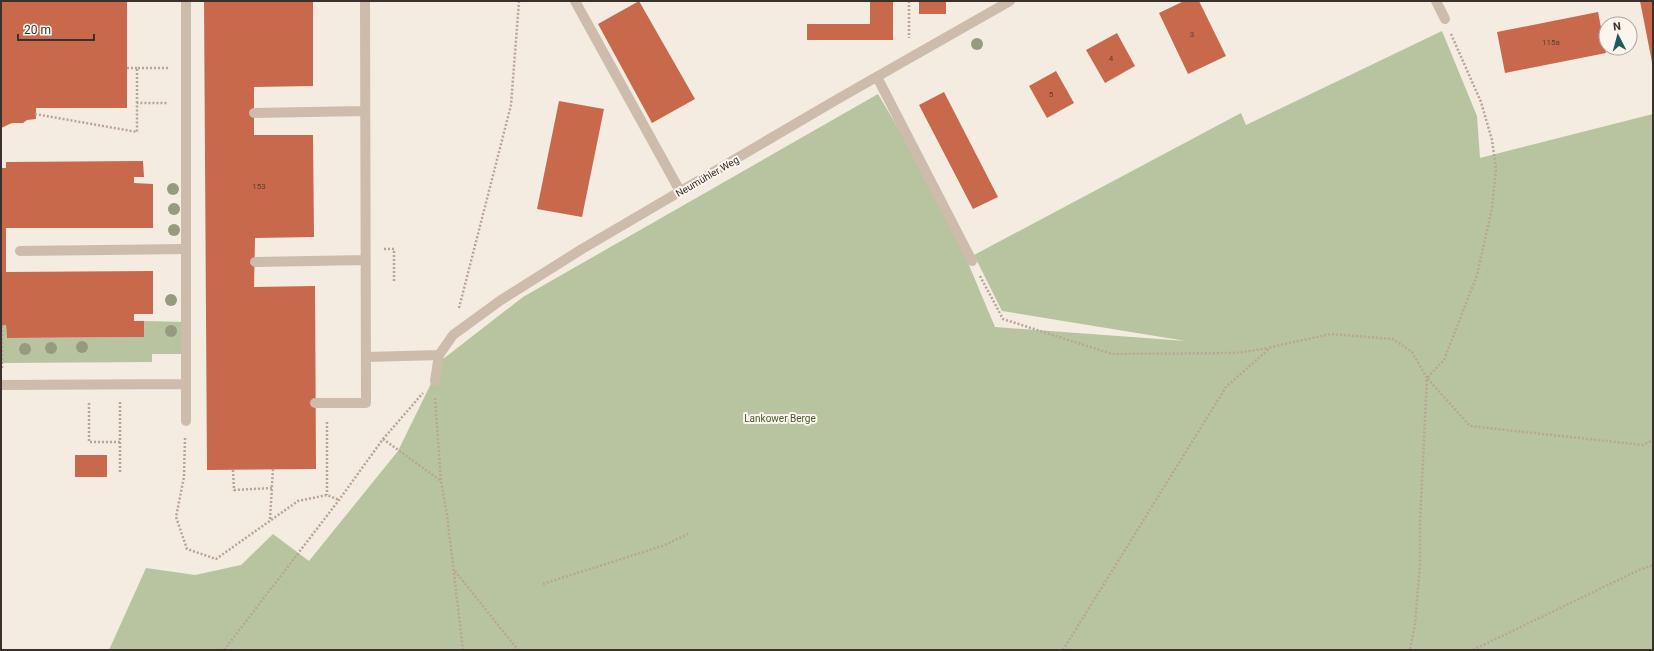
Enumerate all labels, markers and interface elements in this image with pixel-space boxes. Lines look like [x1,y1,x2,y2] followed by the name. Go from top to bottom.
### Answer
[18,16,94,42] scale bar
[1598,16,1638,56] north arrow
[1612,20,1622,33] text: N
[24,23,51,37] text: 20 m
[1190,30,1194,39] house number: 3
[1542,38,1560,47] house number: 115a
[1109,54,1114,63] house number: 4
[1049,90,1054,99] house number: 5
[674,154,741,199] street label: Neumühler Weg
[252,182,266,191] house number: 153
[744,413,816,424] park label: Lankower Berge

